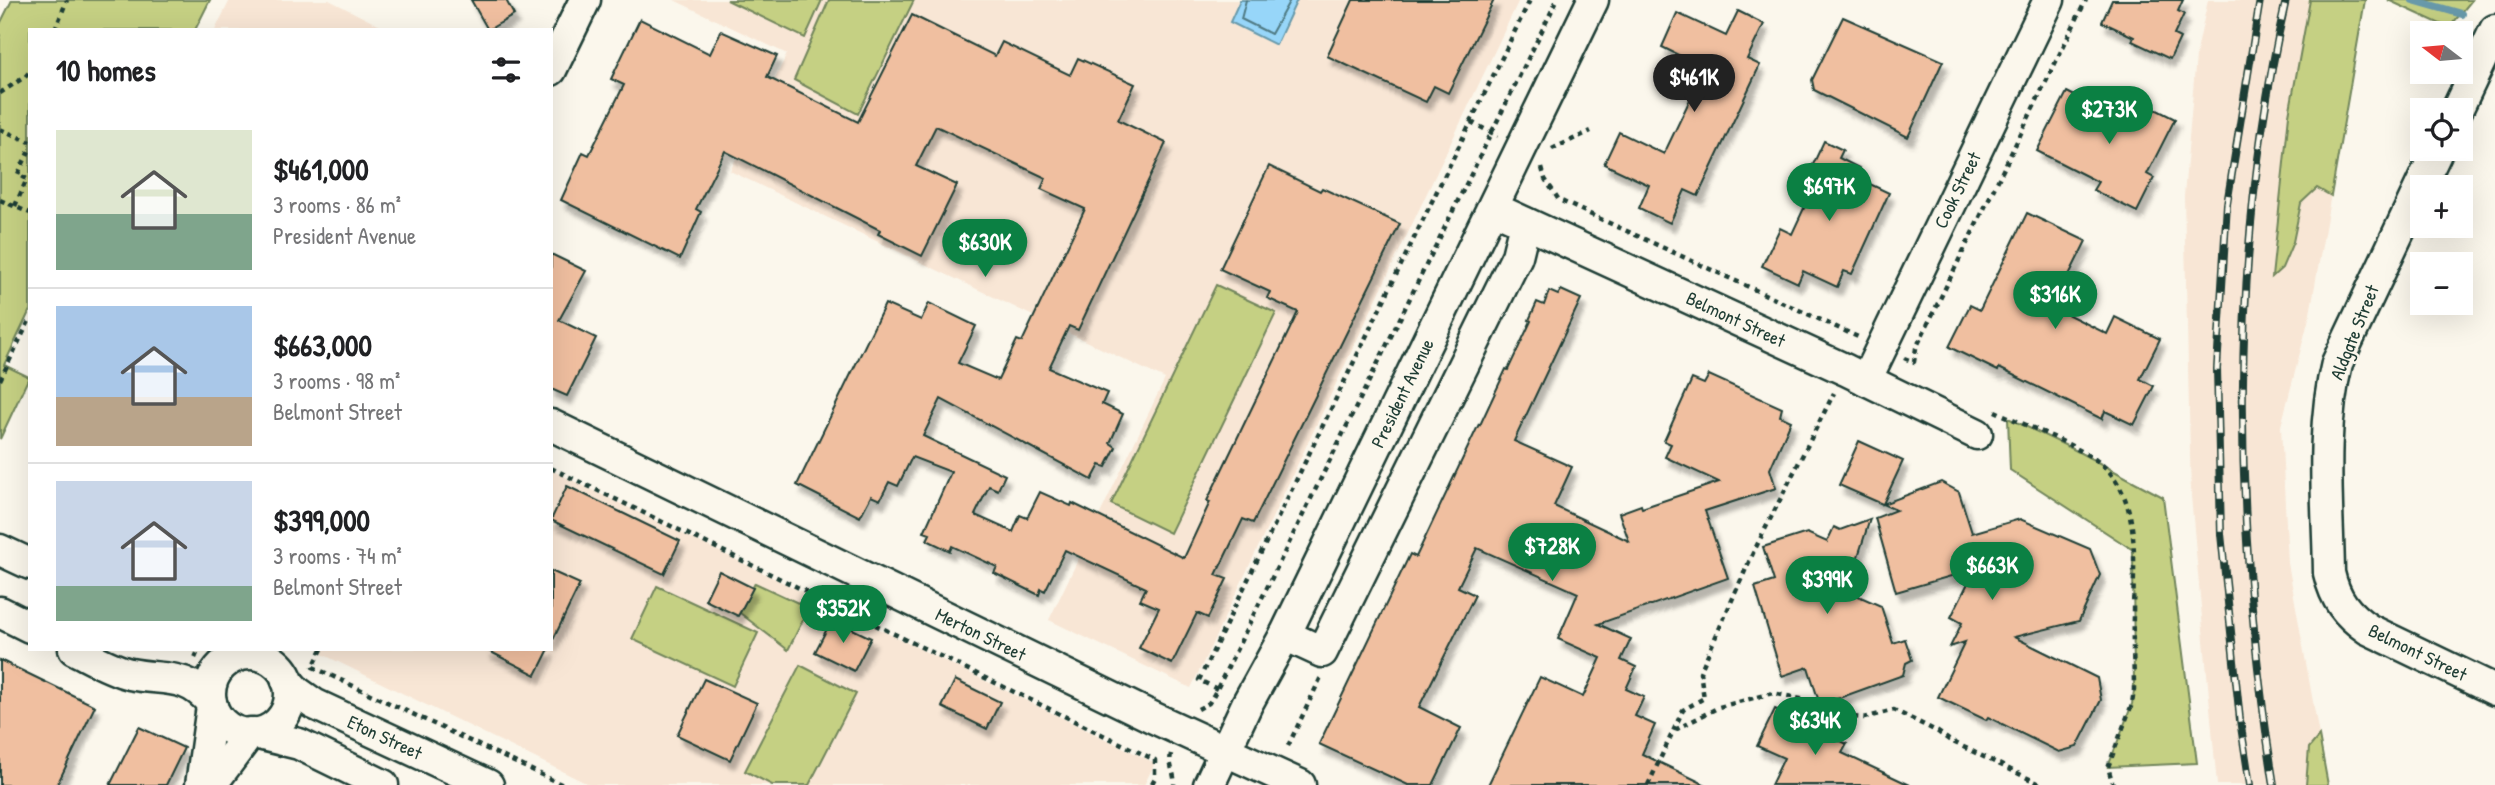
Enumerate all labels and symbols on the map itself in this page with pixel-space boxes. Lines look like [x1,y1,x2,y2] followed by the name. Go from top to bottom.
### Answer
[2410,21,2473,84] north arrow
[1645,54,1743,114] pin: $461K
[2060,86,2158,146] pin: $273K
[1927,147,1987,233] street label: Cook Street
[1780,164,1878,223] pin: $697K
[936,219,1034,279] pin: $630K
[2006,272,2104,331] pin: $316K
[2323,280,2385,383] street label: Aldgate Street
[1682,285,1790,353] street label: Belmont Street
[1364,334,1440,452] street label: President Avenue
[1503,524,1601,583] pin: $728K
[1943,542,2041,602] pin: $663K
[1778,556,1876,616] pin: $399K
[794,586,892,645] pin: $352K
[931,601,1031,667] street label: Merton Street
[2364,617,2472,687] street label: Belmont Street
[1766,698,1864,757] pin: $634K
[343,708,427,766] street label: Eton Street

